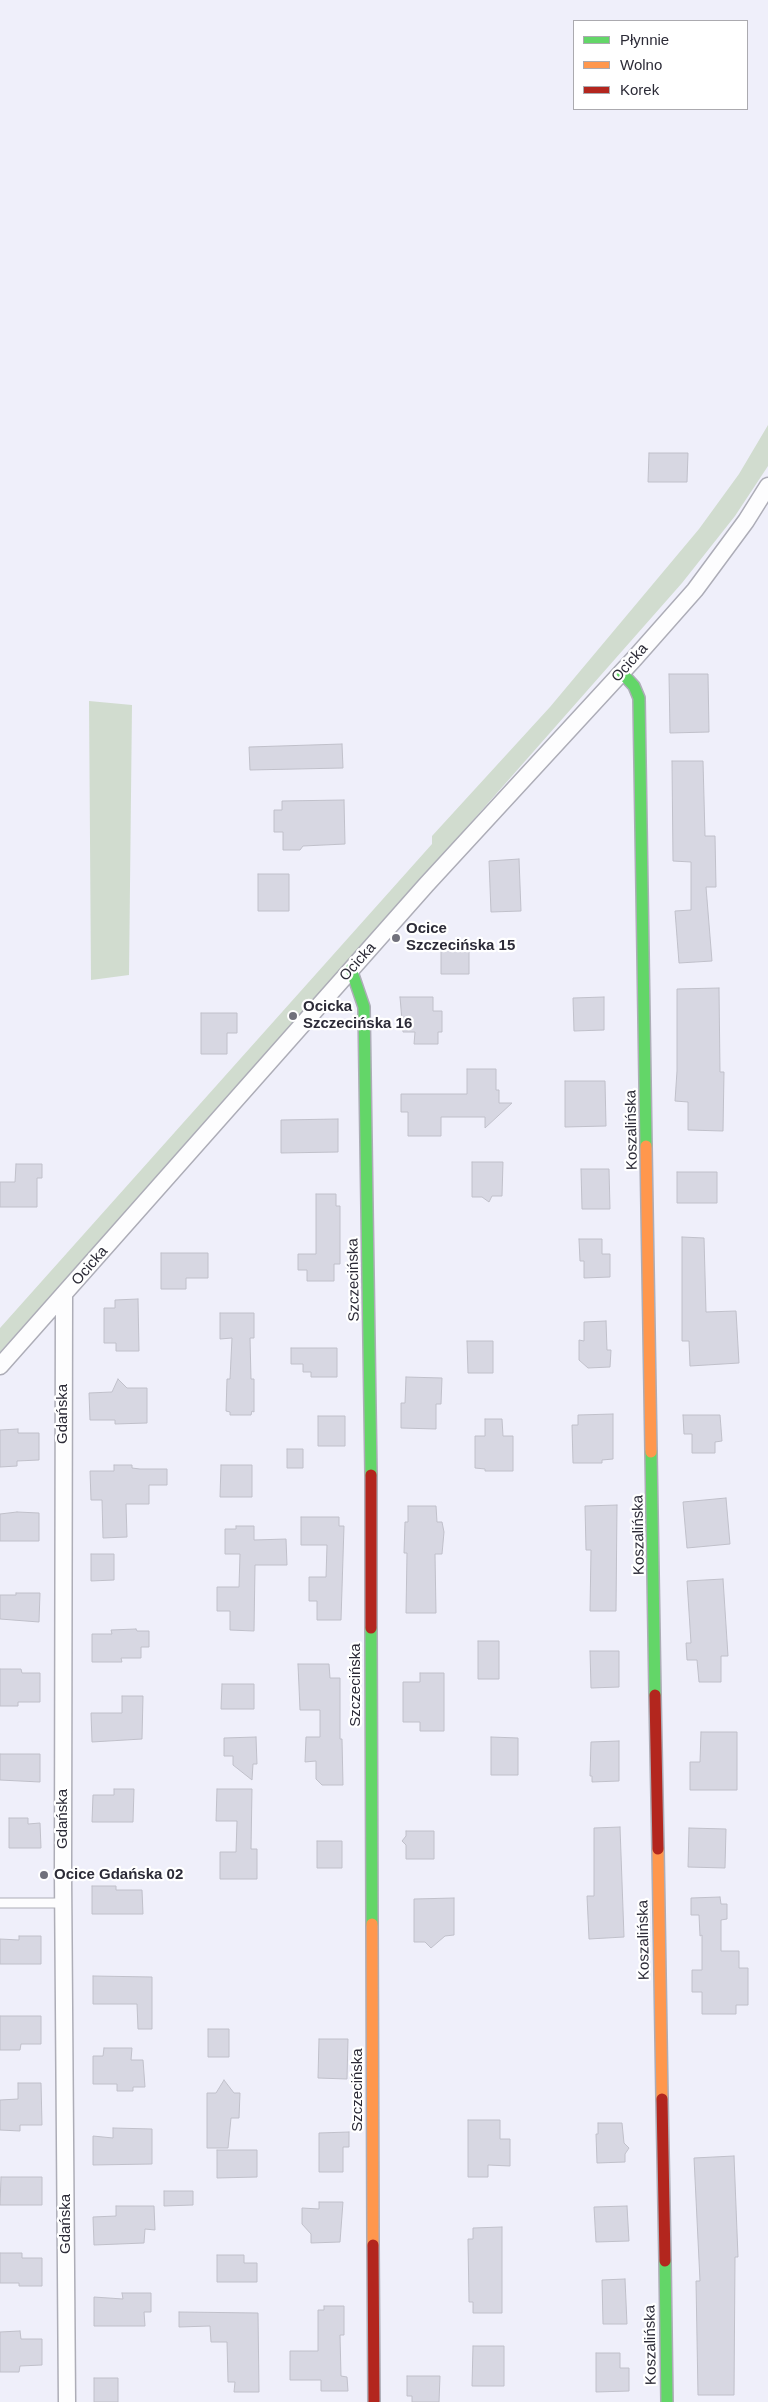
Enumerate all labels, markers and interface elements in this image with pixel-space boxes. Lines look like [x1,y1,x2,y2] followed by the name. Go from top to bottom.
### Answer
[573,20,748,110] legend
[620,31,669,48] text: Płynnie
[620,56,662,73] text: Wolno
[620,81,659,98] text: Korek
[608,640,652,686] street label: Ocicka
[406,920,515,955] place label: Ocice Szczecińska 15
[390,932,402,944] marker: Ocice Szczecińska 15
[336,939,380,985] street label: Ocicka
[303,998,412,1033] place label: Ocicka Szczecińska 16
[287,1010,299,1022] marker: Ocicka Szczecińska 16
[622,1090,642,1170] street label: Koszalińska
[344,1238,364,1322] street label: Szczecińska
[68,1243,112,1289] street label: Ocicka
[54,1384,72,1444] street label: Gdańska
[629,1495,649,1575] street label: Koszalińska
[347,1643,365,1727] street label: Szczecińska
[54,1789,72,1849] street label: Gdańska
[54,1866,183,1884] place label: Ocice Gdańska 02
[38,1869,50,1881] marker: Ocice Gdańska 02
[634,1900,654,1980] street label: Koszalińska
[349,2048,367,2132] street label: Szczecińska
[57,2194,75,2254] street label: Gdańska
[641,2305,661,2385] street label: Koszalińska

